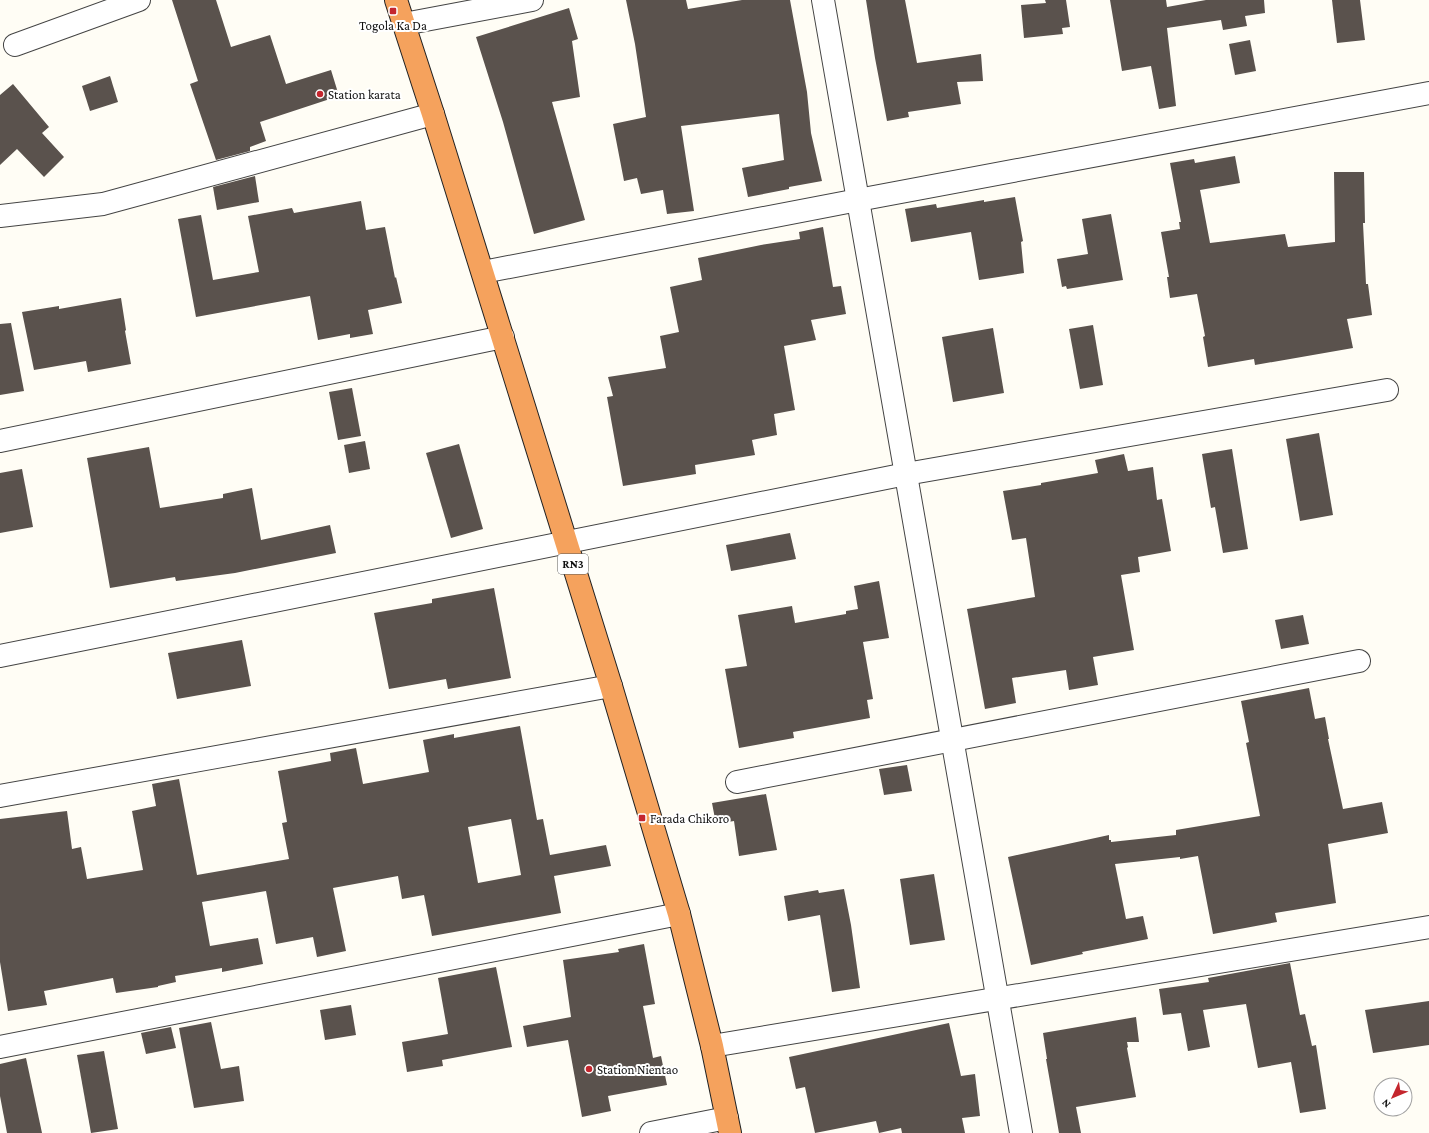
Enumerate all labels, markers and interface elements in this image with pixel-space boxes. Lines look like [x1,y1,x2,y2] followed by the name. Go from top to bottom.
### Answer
[388,6,398,16] marker: Togola Ka Da
[359,18,427,33] place label: Togola Ka Da
[328,87,401,102] place label: Station karata
[315,89,325,99] marker: Station karata
[558,554,588,574] road number: RN3
[650,811,729,826] place label: Farada Chikoro
[637,813,647,823] marker: Farada Chikoro
[597,1062,678,1077] place label: Station Nientao
[584,1064,594,1074] marker: Station Nientao
[1373,1077,1413,1117] north arrow
[1379,1097,1393,1111] text: N

